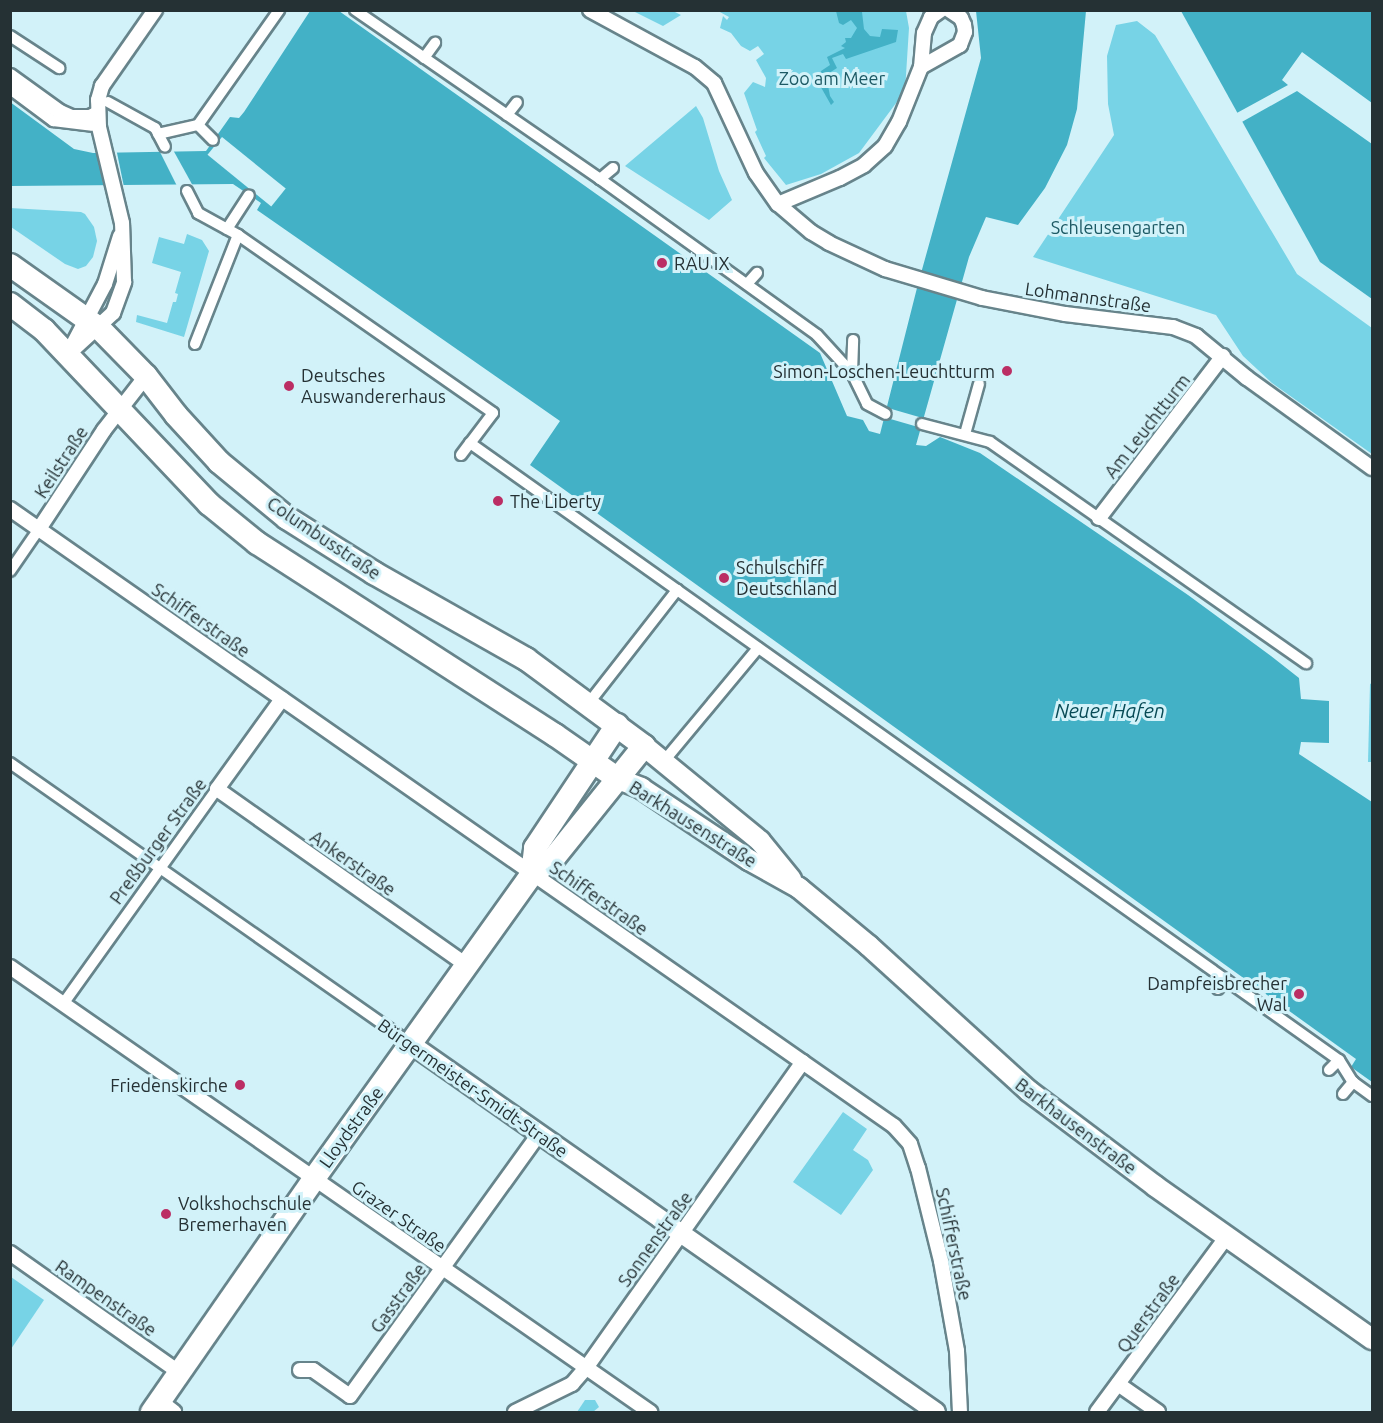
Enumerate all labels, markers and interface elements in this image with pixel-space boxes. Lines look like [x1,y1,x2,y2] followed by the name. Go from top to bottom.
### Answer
[779,67,885,89] park label: Zoo am Meer
[1051,216,1185,238] park label: Schleusengarten
[674,252,730,274] place label: RAU IX
[655,256,669,270] marker: RAU IX
[1024,277,1152,317] street label: Lohmannstraße
[773,360,995,382] place label: Simon-Loschen-Leuchtturm
[1000,364,1014,378] marker: Simon-Loschen-Leuchtturm
[301,365,446,407] place label: Deutsches Auswandererhaus
[1100,370,1194,482] street label: Am Leuchtturm
[282,379,296,393] marker: Deutsches Auswandererhaus
[30,422,92,502] street label: Keilstraße
[510,490,601,512] place label: The Liberty
[263,492,385,584] street label: Columbusstraße
[491,494,505,508] marker: The Liberty
[736,557,837,600] place label: Schulschiff Deutschland
[717,571,731,585] marker: Schulschiff Deutschland
[148,578,254,662] street label: Schifferstraße
[1055,698,1165,722] water label: Neuer Hafen
[105,774,211,908] street label: Preßburger Straße
[625,776,761,872] street label: Barkhausenstraße
[306,826,400,900] street label: Ankerstraße
[546,856,652,940] street label: Schifferstraße
[1147,973,1287,1016] place label: Dampfeisbrecher Wal
[1292,987,1306,1001] marker: Dampfeisbrecher Wal
[374,1014,572,1162] street label: Bürgermeister-Smidt-Straße
[1011,1073,1141,1179] street label: Barkhausenstraße
[110,1074,228,1096] place label: Friedenskirche
[233,1078,247,1092] marker: Friedenskirche
[314,1082,388,1172] street label: Lloydstraße
[348,1176,450,1256] street label: Grazer Straße
[932,1186,976,1302] street label: Schifferstraße
[613,1187,697,1291] street label: Sonnenstraße
[178,1193,312,1236] place label: Volkshochschule Bremerhaven
[159,1207,173,1221] marker: Volkshochschule Bremerhaven
[51,1255,161,1341] street label: Rampenstraße
[366,1259,430,1337] street label: Gasstraße
[1112,1269,1184,1357] street label: Querstraße

